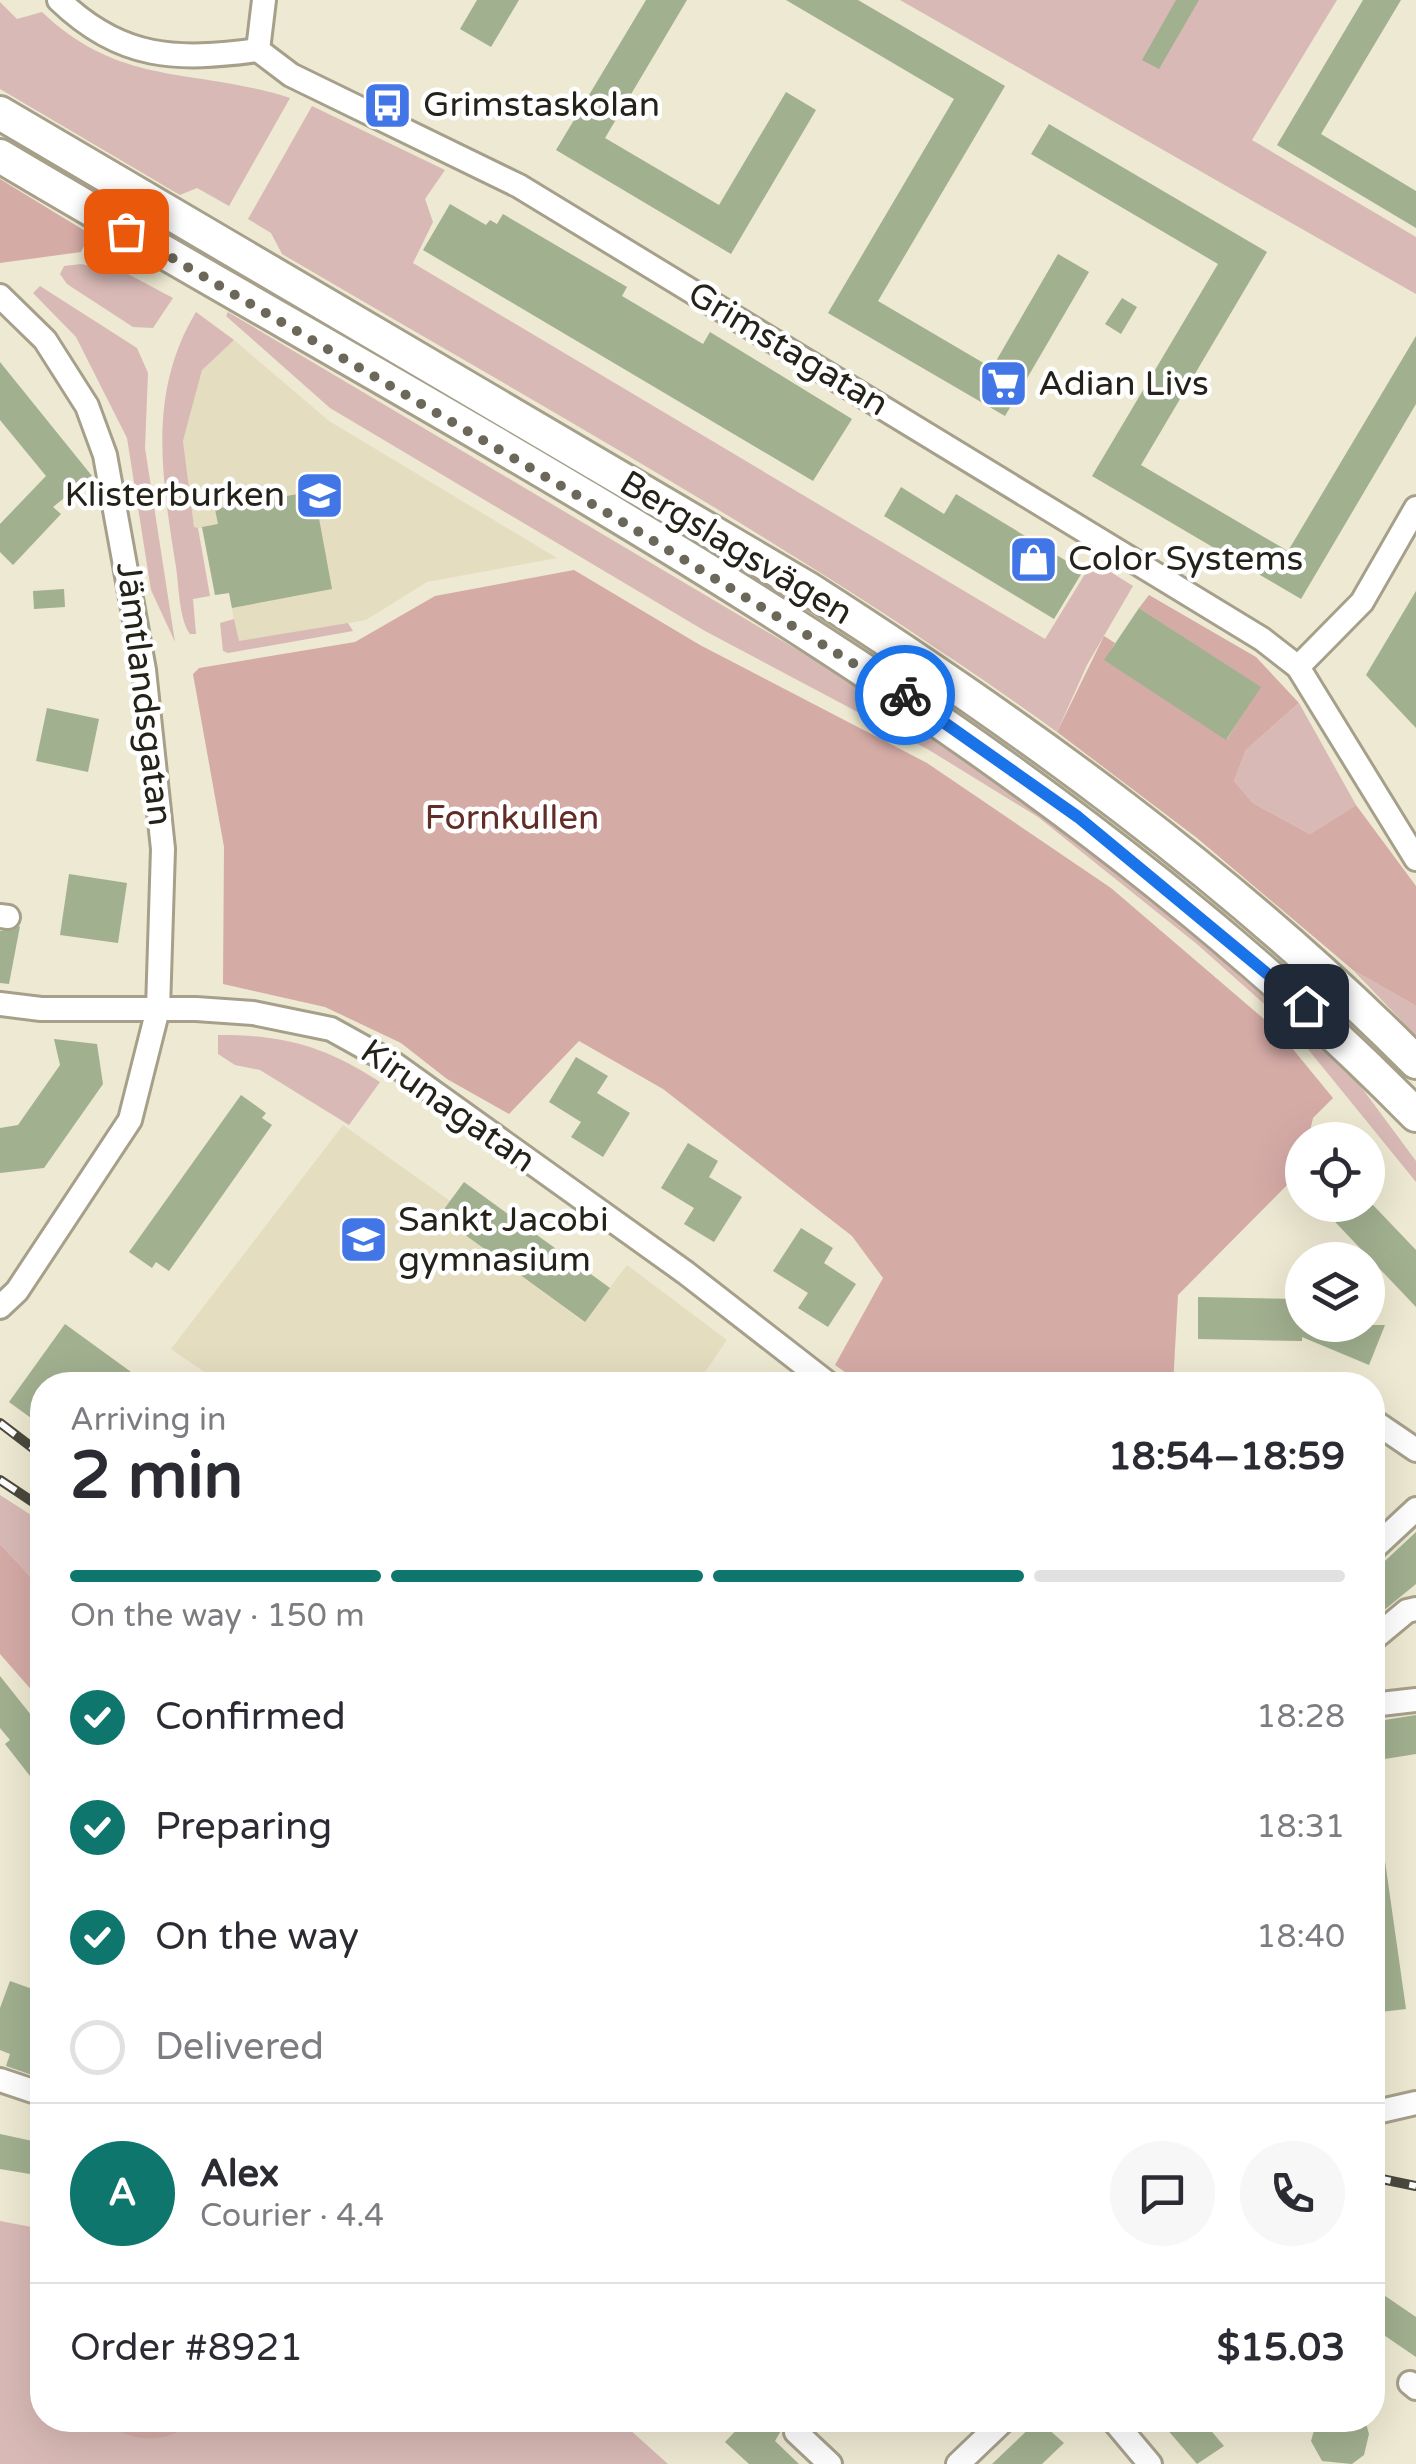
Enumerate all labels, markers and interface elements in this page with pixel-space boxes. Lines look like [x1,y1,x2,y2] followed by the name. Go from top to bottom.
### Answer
[362,79,414,131] bus stop icon: Grimstaskolan
[423,84,660,126] place label: Grimstaskolan
[84,189,169,274] pin
[99,204,154,259] icon: bag
[680,273,896,425] street label: Grimstagatan
[977,358,1029,410] supermarket icon: Adian Livs
[1038,363,1209,405] place label: Adian Livs
[612,462,860,634] street label: Bergslagsvägen
[294,469,346,521] school or university icon: Klisterburken
[64,474,285,516] place label: Klisterburken
[1007,533,1059,585] shop icon: Color Systems
[1068,538,1303,580] place label: Color Systems
[107,560,181,828] street label: Jämtlandsgatan
[855,645,955,745] courier
[878,668,933,723] icon: bike
[425,797,599,839] park label: Fornkullen
[1264,964,1349,1049] pin
[1279,979,1334,1034] icon: home
[353,1030,543,1182] street label: Kirunagatan
[1285,1122,1385,1342] map controls
[1285,1122,1385,1222] button: locate
[398,1199,609,1281] place label: Sankt Jacobi gymnasium
[337,1214,389,1266] school or university icon: Sankt Jacobi gymnasium
[1285,1242,1385,1342] button: layers
[70,1401,227,1439] text: Arriving in
[1108,1434,1345,1480] text: 18:54–18:59
[70,1437,243,1516] text: 2 min
[70,1597,365,1635] text: On the way · 150 m
[70,1690,125,1745] icon: check
[155,1694,346,1740] text: Confirmed
[1256,1698,1345,1736] text: 18:28
[70,1800,125,1855] icon: check
[155,1804,332,1850] text: Preparing
[1256,1808,1345,1846] text: 18:31
[70,1910,125,1965] icon: check
[155,1914,359,1960] text: On the way
[1256,1918,1345,1956] text: 18:40
[155,2024,324,2070] text: Delivered
[1110,2141,1215,2246] button: chat
[1240,2141,1345,2246] button: phone
[200,2151,279,2197] text: Alex
[108,2170,137,2216] text: A
[200,2197,384,2235] text: Courier · 4.4
[70,2325,303,2371] text: Order #8921
[1217,2325,1345,2371] text: $15.03

